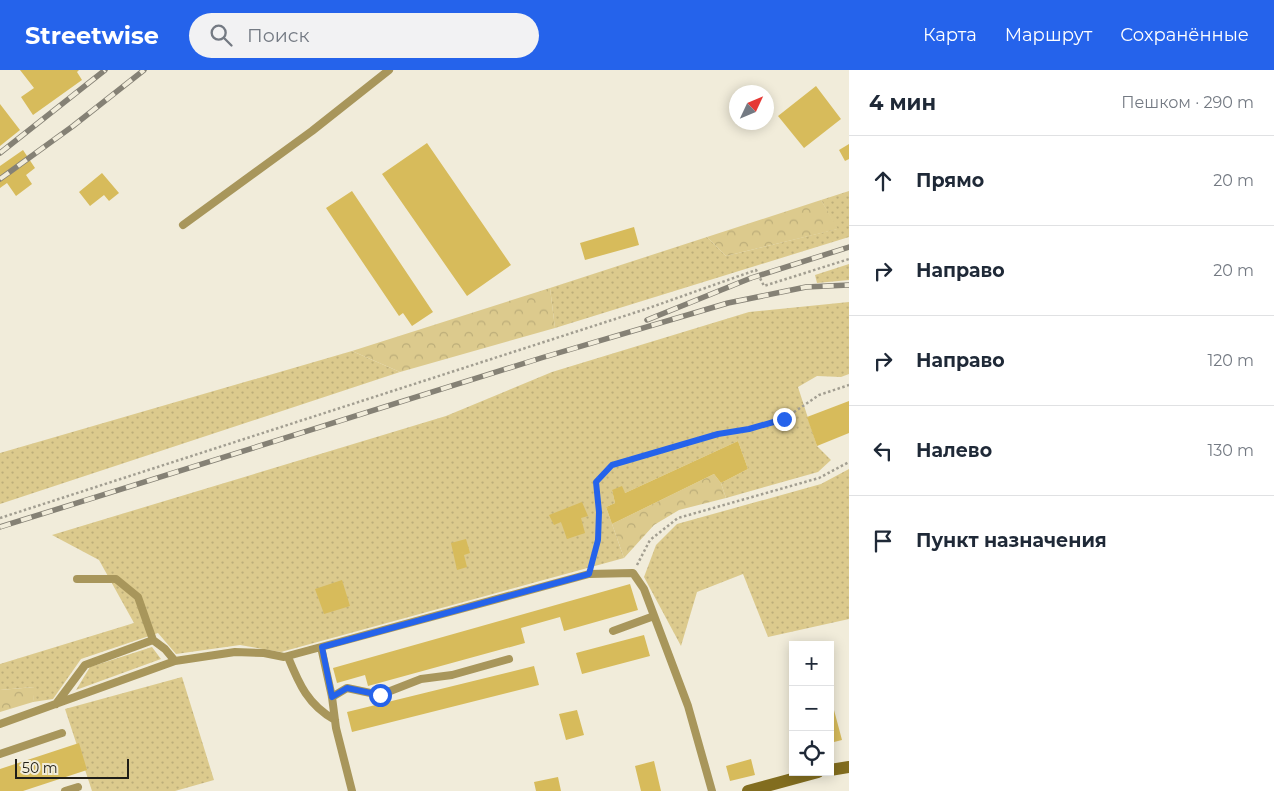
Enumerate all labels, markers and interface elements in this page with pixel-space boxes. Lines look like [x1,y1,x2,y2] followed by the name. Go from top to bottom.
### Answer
[189,13,539,58] search box
[25,21,159,50] text: Streetwise
[207,21,235,49] icon: search
[247,24,310,47] text: Поиск
[923,24,977,46] text: Карта
[1005,24,1092,46] text: Маршрут
[1120,24,1249,46] text: Сохранённые
[729,85,774,130] north arrow
[869,90,936,115] text: 4 мин
[1121,93,1254,112] text: Пешком · 290 m
[869,167,897,195] icon: ahead
[916,169,984,192] text: Прямо
[1213,171,1254,190] text: 20 m
[869,257,897,285] icon: right
[916,259,1005,282] text: Направо
[1213,261,1254,280] text: 20 m
[869,347,897,375] icon: right
[916,349,1005,372] text: Направо
[1207,351,1254,370] text: 120 m
[773,408,796,431] route end
[869,437,897,465] icon: left
[916,439,992,462] text: Налево
[1207,441,1254,460] text: 130 m
[869,527,897,555] icon: arrive
[916,529,1107,552] text: Пункт назначения
[789,641,834,776] map controls
[789,641,834,686] button: +
[369,684,392,707] route start
[789,686,834,731] button: −
[789,731,834,776] button: locate
[15,756,129,779] scale bar
[22,759,58,777] text: 50 m

